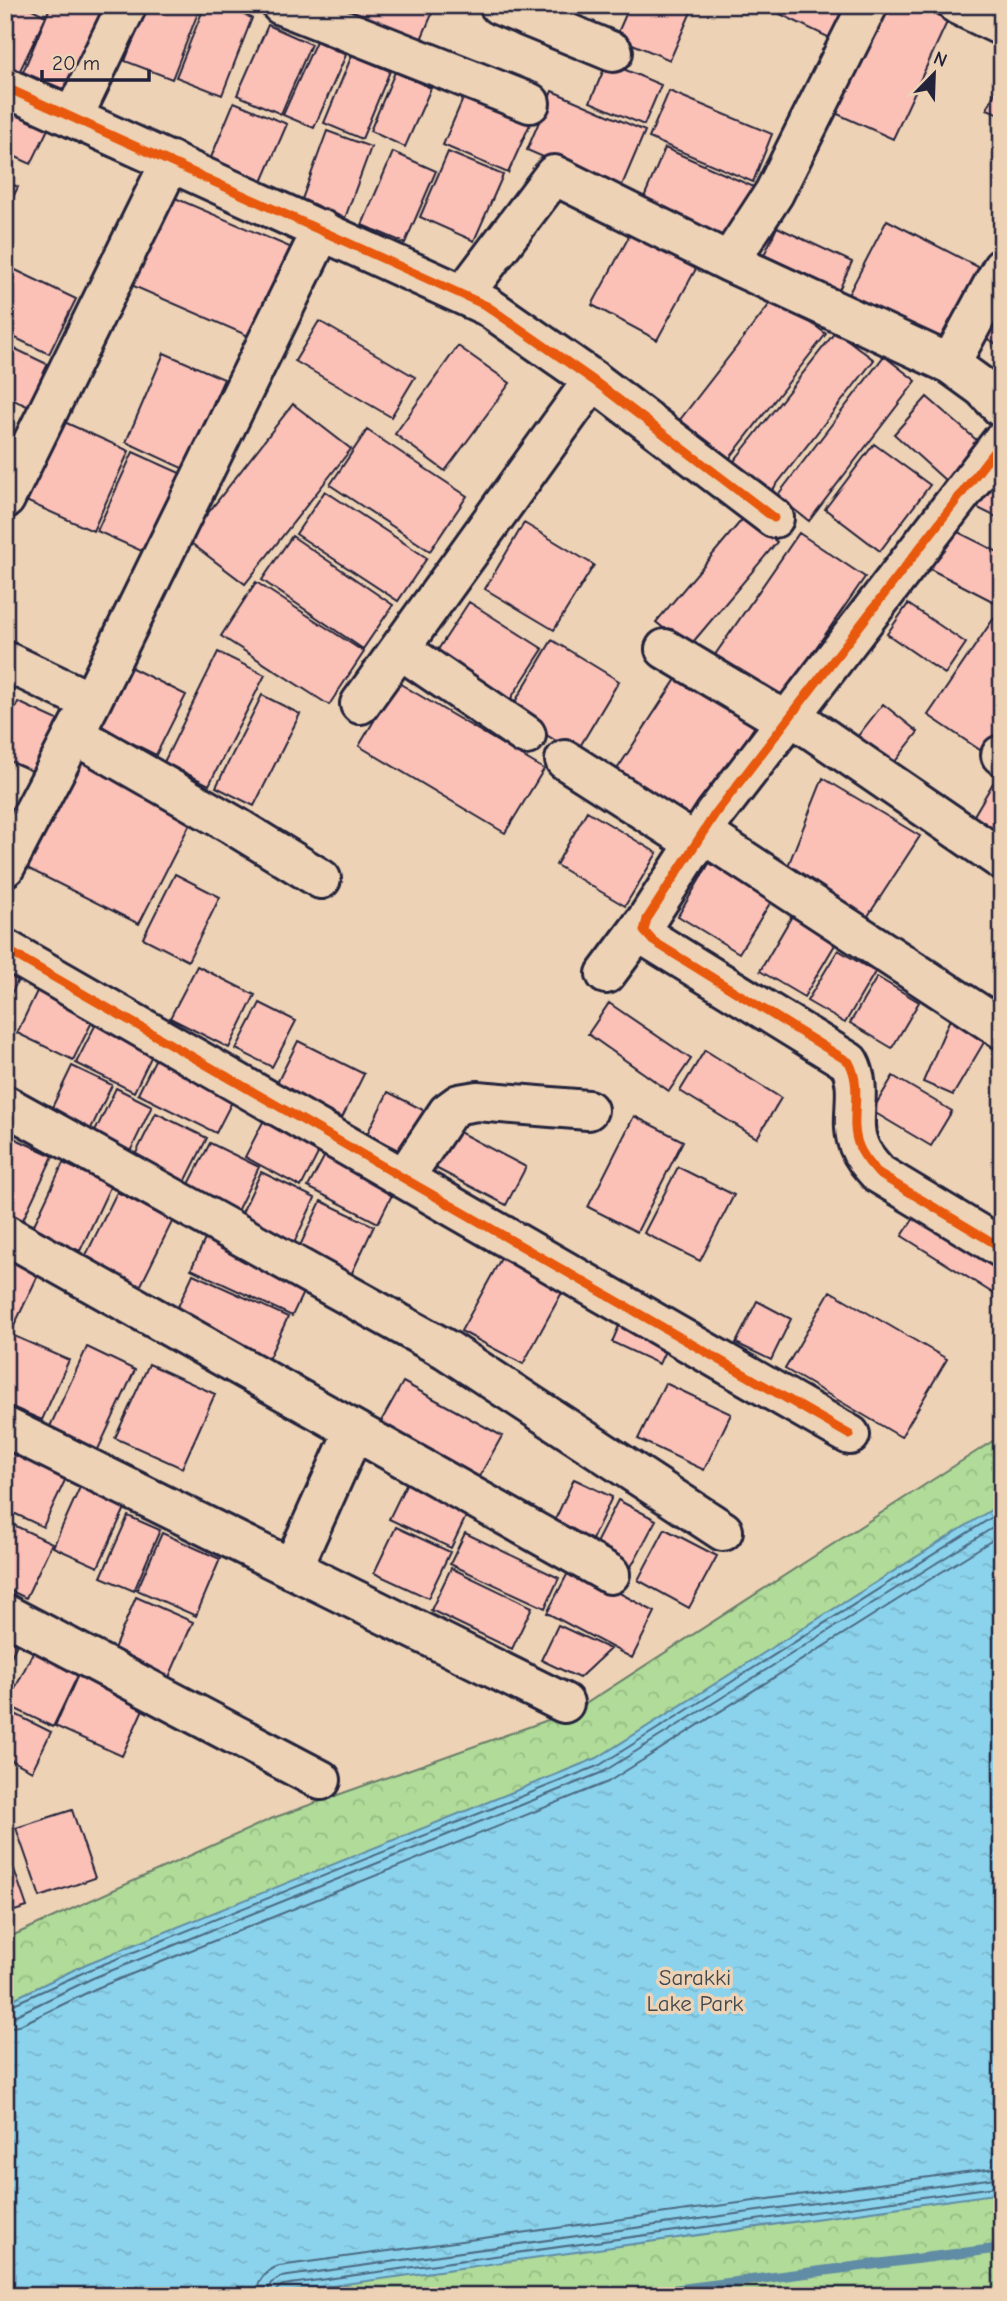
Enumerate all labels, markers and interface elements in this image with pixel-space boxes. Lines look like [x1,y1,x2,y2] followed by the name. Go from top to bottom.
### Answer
[42,38,149,82] scale bar
[898,38,968,108] north arrow
[930,47,950,72] text: N
[52,51,100,75] text: 20 m
[647,1964,743,2017] park label: Sarakki Lake Park

